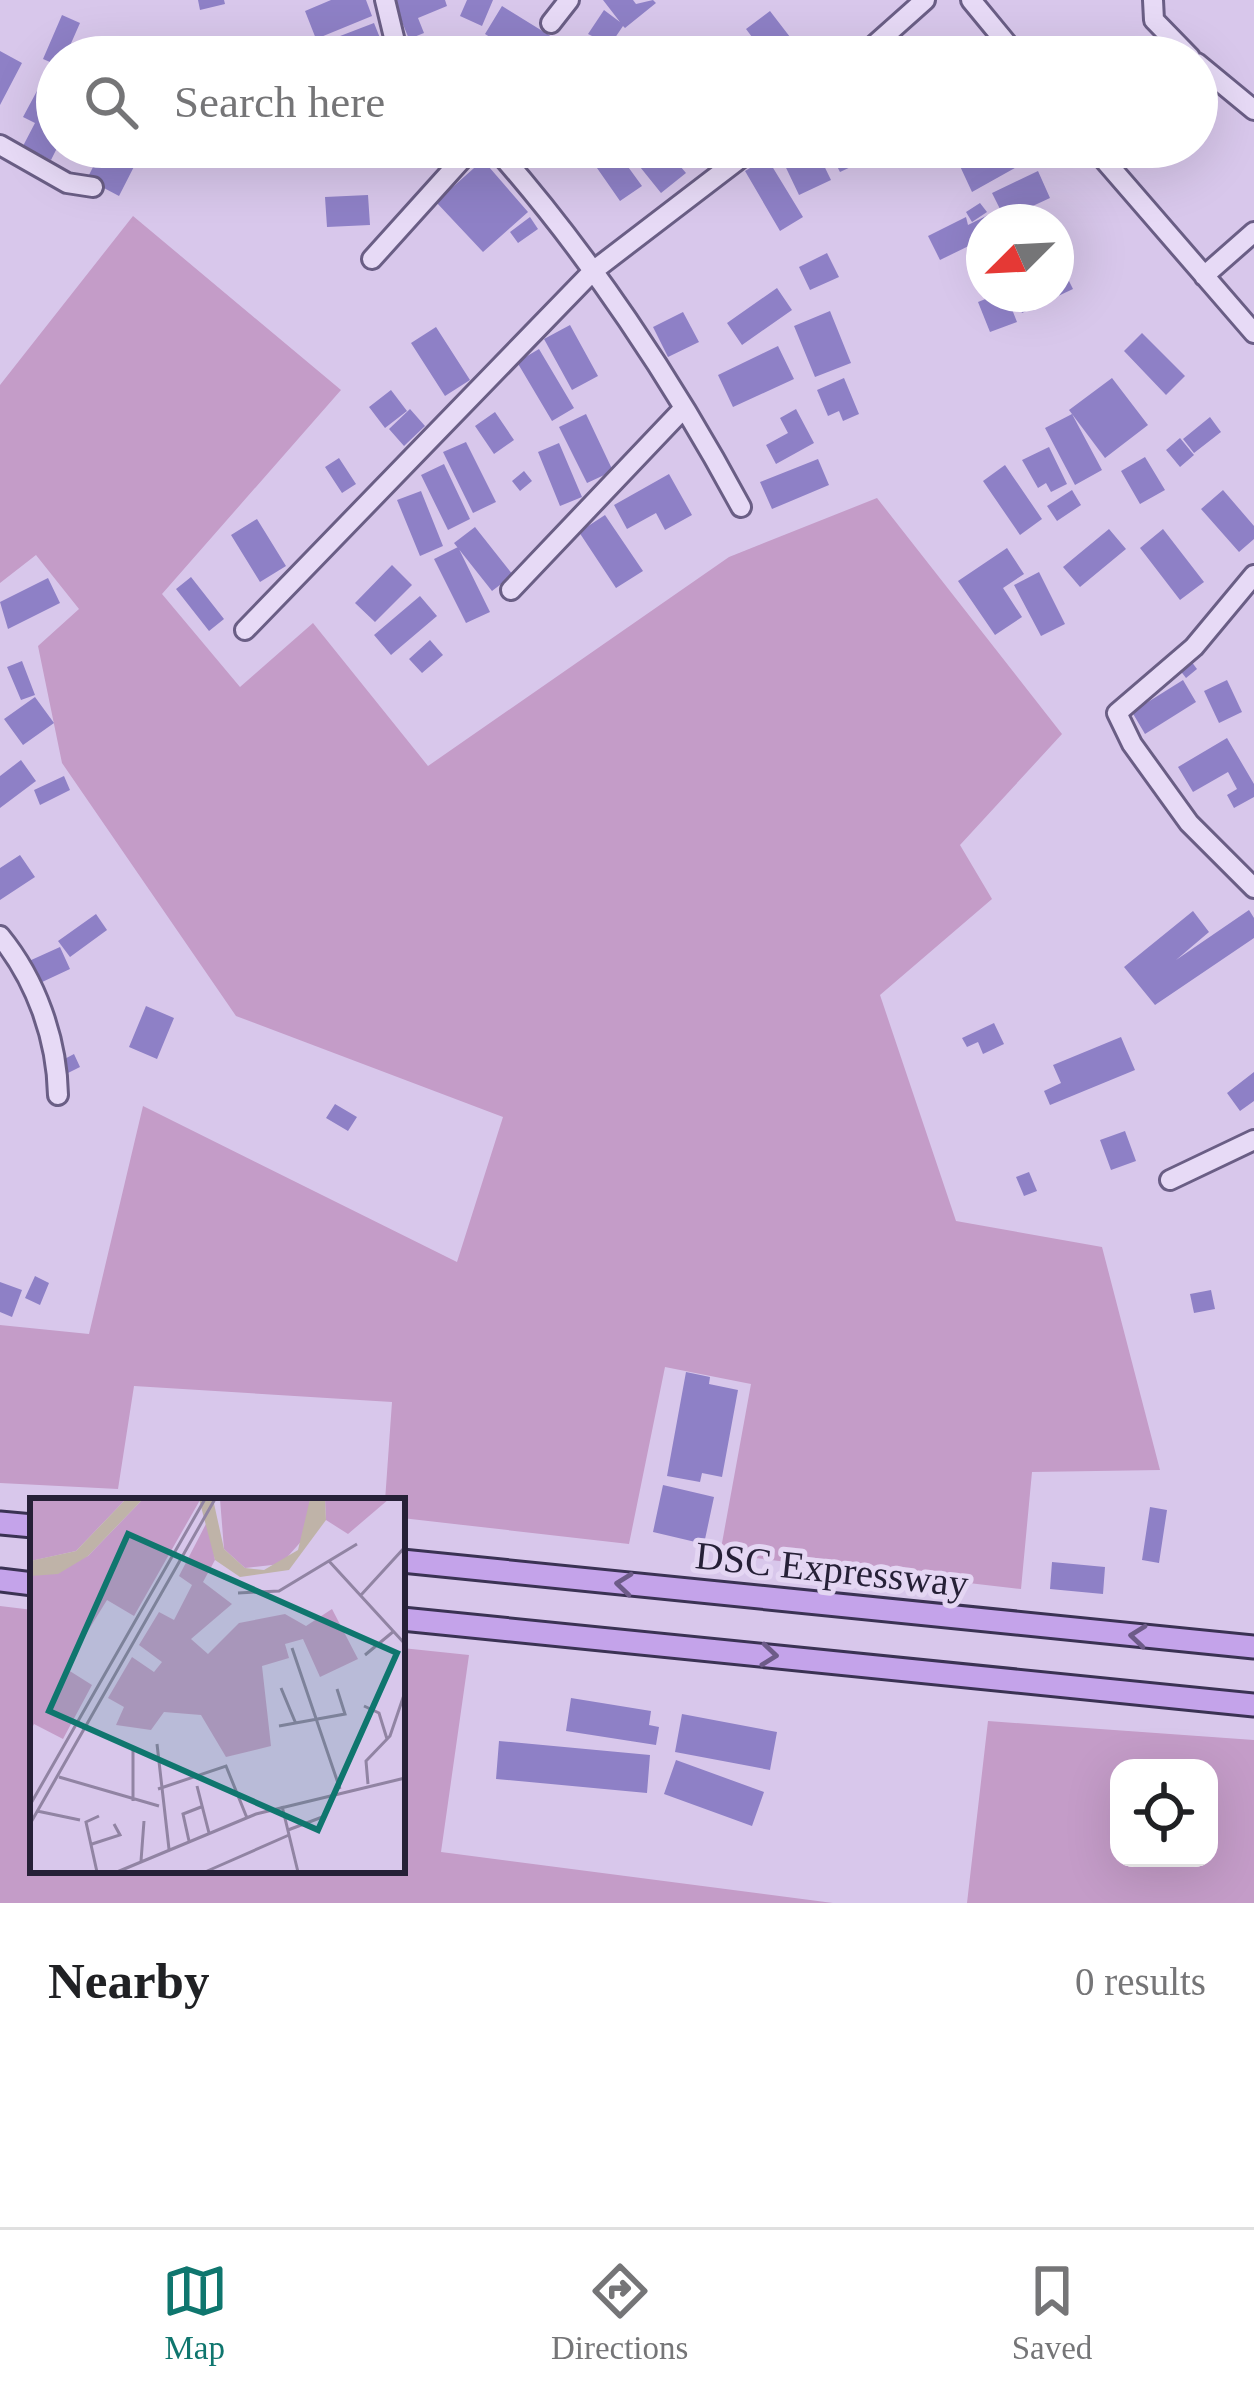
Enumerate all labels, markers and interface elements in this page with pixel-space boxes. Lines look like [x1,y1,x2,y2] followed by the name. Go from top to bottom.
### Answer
[36,36,1218,168] search box
[78,69,144,135] icon: search
[174,77,385,127] text: Search here
[966,204,1074,312] north arrow
[30,1498,405,1873] inset map
[693,1533,971,1606] street label: DSC Expressway
[614,1572,633,1597] one-way arrow
[1128,1623,1147,1649] one-way arrow
[759,1642,779,1668] one-way arrow
[1110,1759,1218,1867] map controls
[1110,1759,1218,1867] button: locate
[48,1953,209,2009] text: Nearby
[1075,1960,1206,2003] text: 0 results
[162,2258,228,2367] tab: Map
[551,2258,688,2367] tab: Directions
[1012,2258,1092,2367] tab: Saved

